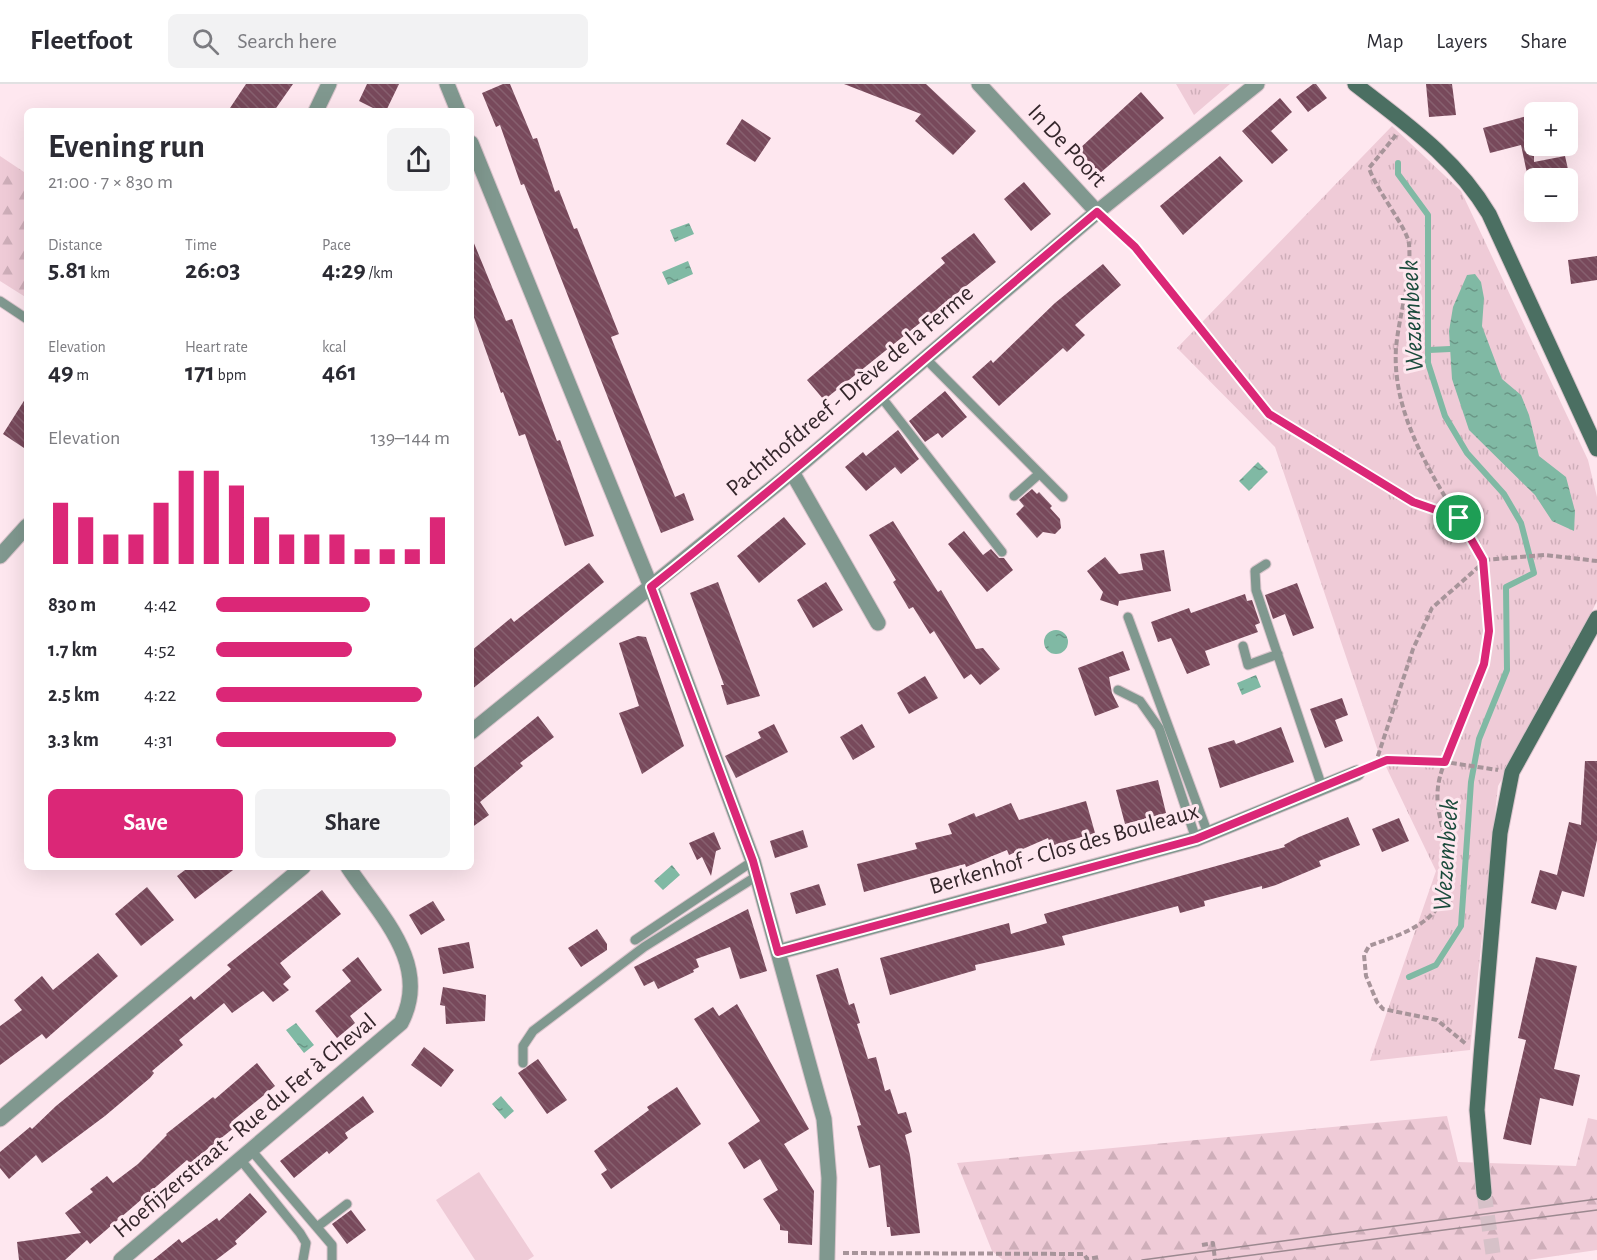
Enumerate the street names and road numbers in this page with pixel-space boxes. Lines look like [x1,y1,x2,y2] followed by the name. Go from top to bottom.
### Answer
[1023,100,1111,192] street label: In De Poort
[722,281,978,501] street label: Pachthofdreef - Drève de la Ferme
[927,799,1202,899] street label: Berkenhof - Clos des Bouleaux
[109,1009,381,1243] street label: Hoefijzerstraat - Rue du Fer à Cheval

